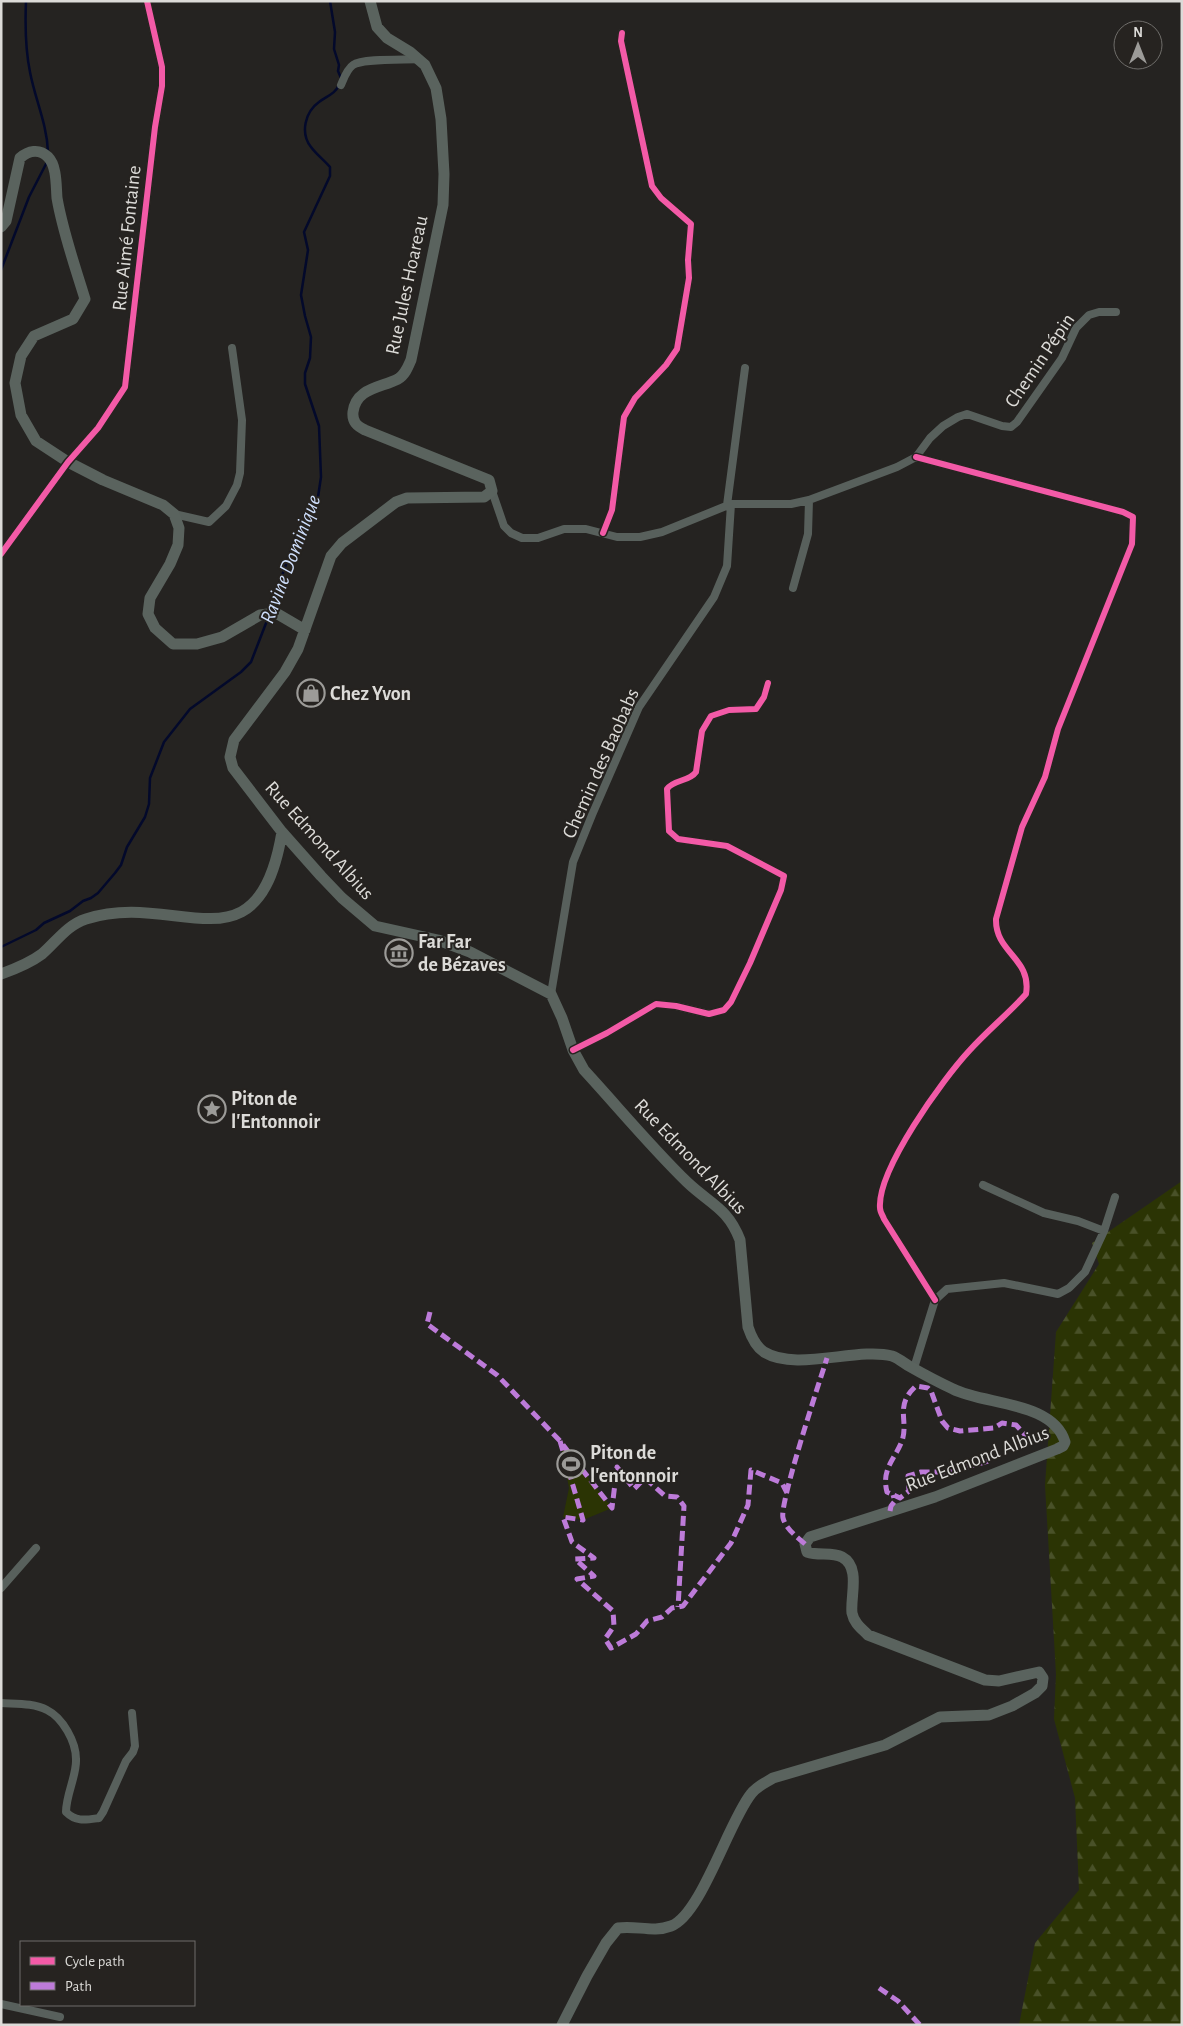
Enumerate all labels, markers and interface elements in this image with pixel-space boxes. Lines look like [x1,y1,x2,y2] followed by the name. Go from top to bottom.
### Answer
[1113,20,1163,70] north arrow
[1133,26,1143,40] text: N
[109,164,145,312] street label: Rue Aimé Fontaine
[382,214,431,357] street label: Rue Jules Hoareau
[1001,310,1078,411] street label: Chemin Pépin
[256,492,325,626] water label: Ravine Dominique
[296,678,326,708] shop icon: Chez Yvon
[330,684,411,704] place label: Chez Yvon
[559,685,643,841] street label: Chemin des Baobabs
[261,778,377,904] street label: Rue Edmond Albius
[418,932,506,975] place label: Far Far de Bézaves
[384,938,414,968] museum icon: Far Far de Bézaves
[231,1089,320,1132] place label: Piton de l'Entonnoir
[197,1094,227,1124] place icon: Piton de l'Entonnoir
[630,1095,750,1218] street label: Rue Edmond Albius
[903,1422,1052,1495] street label: Rue Edmond Albius
[590,1443,678,1486] place label: Piton de l'entonnoir
[556,1449,586,1479] sports icon: Piton de l'entonnoir
[20,1941,195,2006] legend
[65,1954,125,1969] text: Cycle path
[65,1979,92,1994] text: Path

